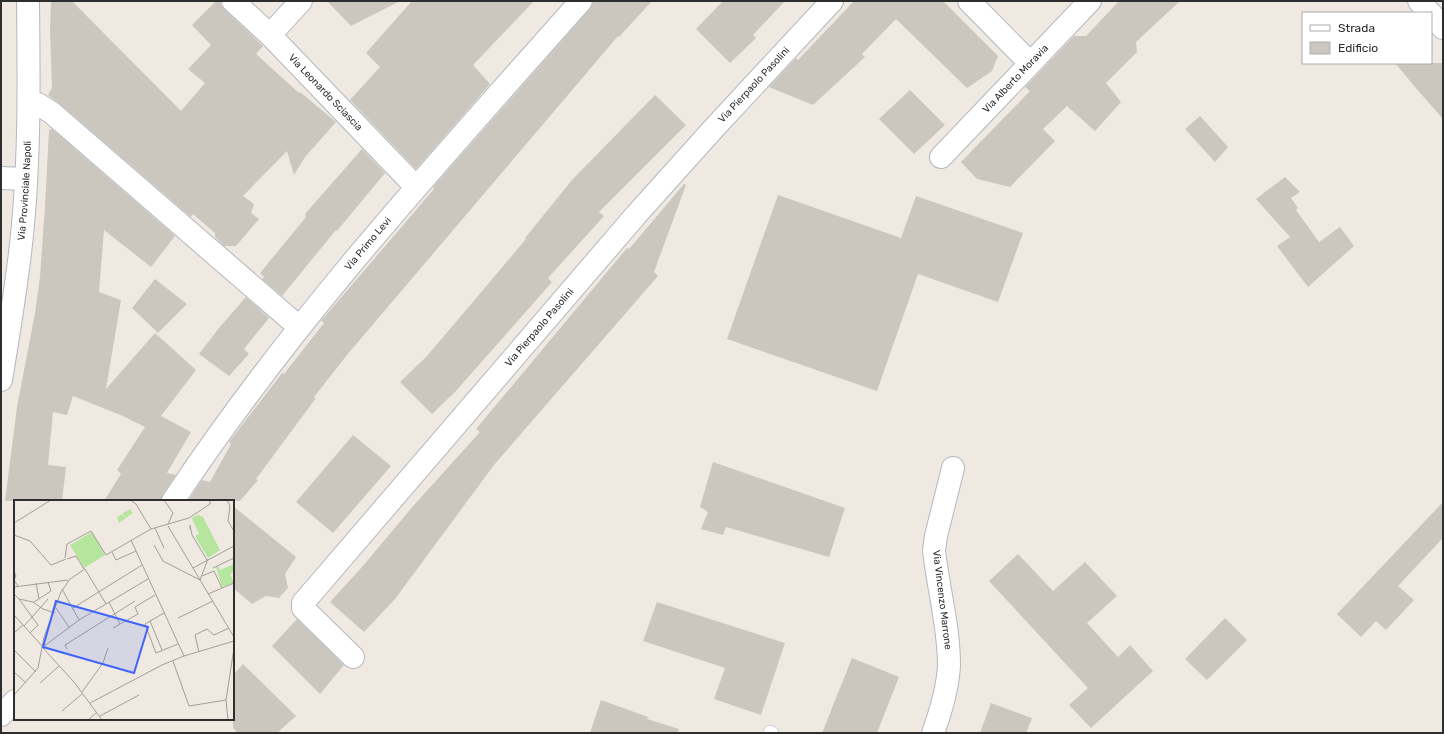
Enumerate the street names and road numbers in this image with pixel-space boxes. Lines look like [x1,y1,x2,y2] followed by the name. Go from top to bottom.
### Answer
[980,42,1051,115] street label: Via Alberto Moravia
[716,45,792,125] street label: Via Pierpaolo Pasolini
[286,52,365,133] street label: Via Leonardo Sciascia
[15,141,34,241] street label: Via Provinciale Napoli
[342,215,394,273] street label: Via Primo Levi
[503,286,576,369] street label: Via Pierpaolo Pasolini
[930,549,954,651] street label: Via Vincenzo Marrone

